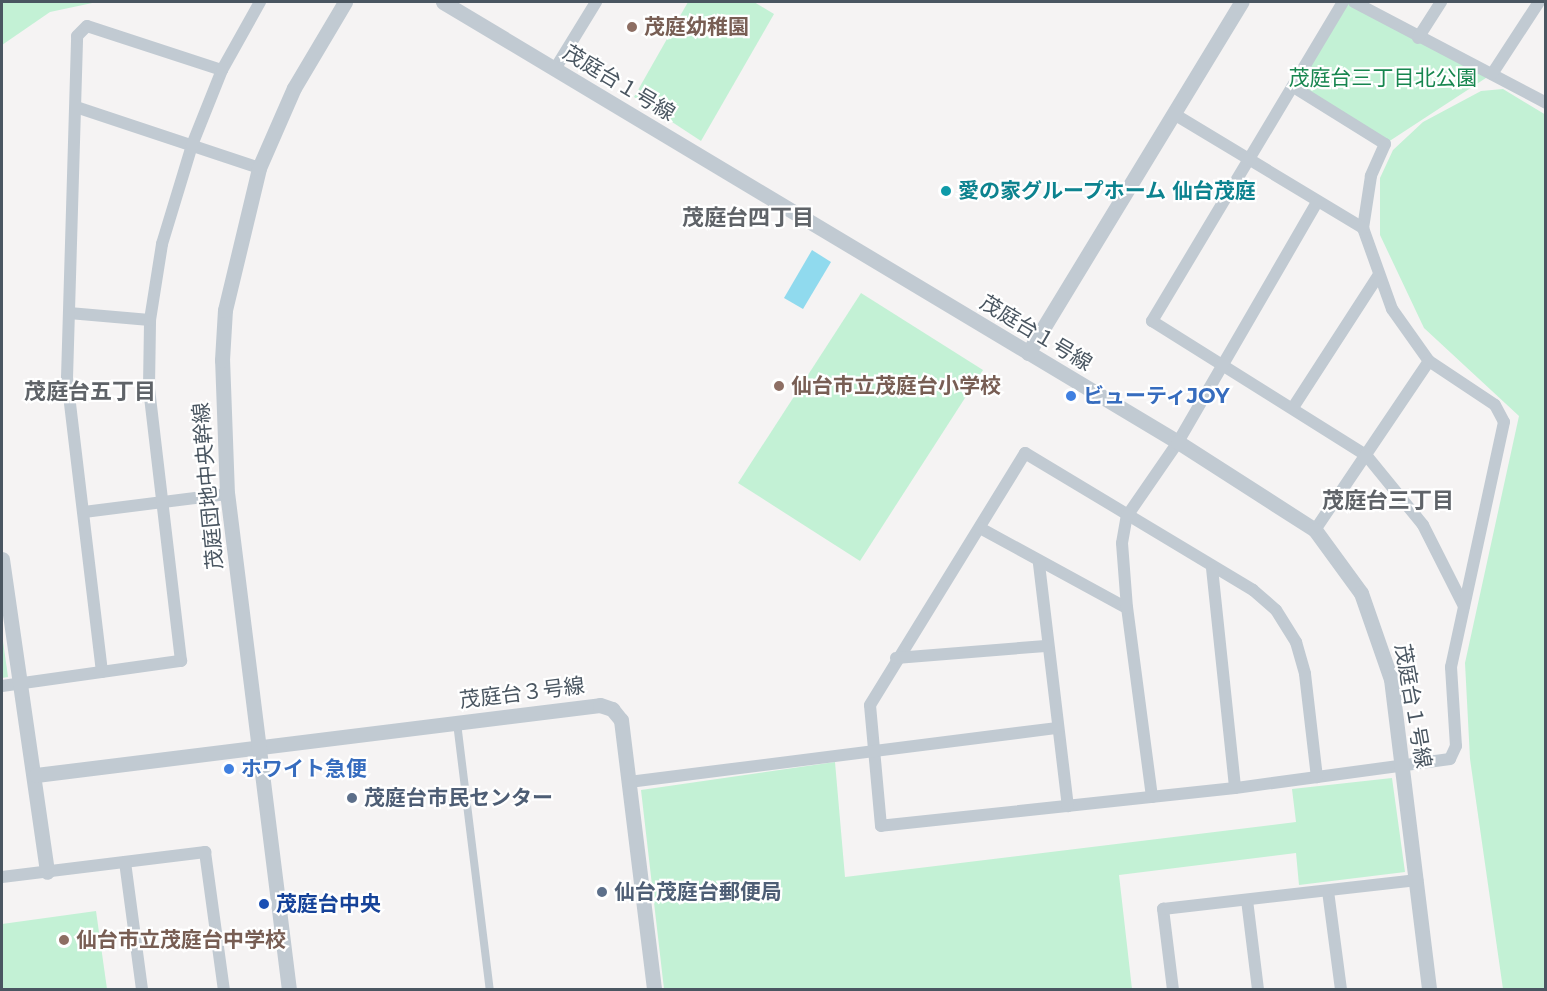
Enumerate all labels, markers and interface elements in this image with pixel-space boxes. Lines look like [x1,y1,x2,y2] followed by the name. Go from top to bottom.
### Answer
[644,14,749,40] place label: 茂庭幼稚園
[625,20,639,34] marker: 茂庭幼稚園
[559,40,679,126] street label: 茂庭台１号線
[1289,65,1477,91] park label: 茂庭台三丁目北公園
[958,178,1258,204] place label: 愛の家グループホーム 仙台茂庭
[939,184,953,198] marker: 愛の家グループホーム 仙台茂庭
[682,205,814,231] district label: 茂庭台四丁目
[976,290,1096,376] street label: 茂庭台１号線
[791,373,1001,399] place label: 仙台市立茂庭台小学校
[24,379,156,405] district label: 茂庭台五丁目
[772,379,786,393] marker: 仙台市立茂庭台小学校
[1083,383,1231,409] place label: ビューティJOY
[1064,389,1078,403] marker: ビューティJOY
[188,401,228,571] street label: 茂庭団地中央幹線
[1322,488,1454,514] district label: 茂庭台三丁目
[1390,642,1436,770] street label: 茂庭台１号線
[458,673,586,713] street label: 茂庭台３号線
[241,756,367,782] place label: ホワイト急便
[222,762,236,776] marker: ホワイト急便
[364,785,553,811] place label: 茂庭台市民センター
[345,791,359,805] marker: 茂庭台市民センター
[614,879,782,905] place label: 仙台茂庭台郵便局
[595,885,609,899] marker: 仙台茂庭台郵便局
[276,891,381,917] place label: 茂庭台中央
[257,897,271,911] marker: 茂庭台中央
[76,927,286,953] place label: 仙台市立茂庭台中学校
[57,933,71,947] marker: 仙台市立茂庭台中学校

